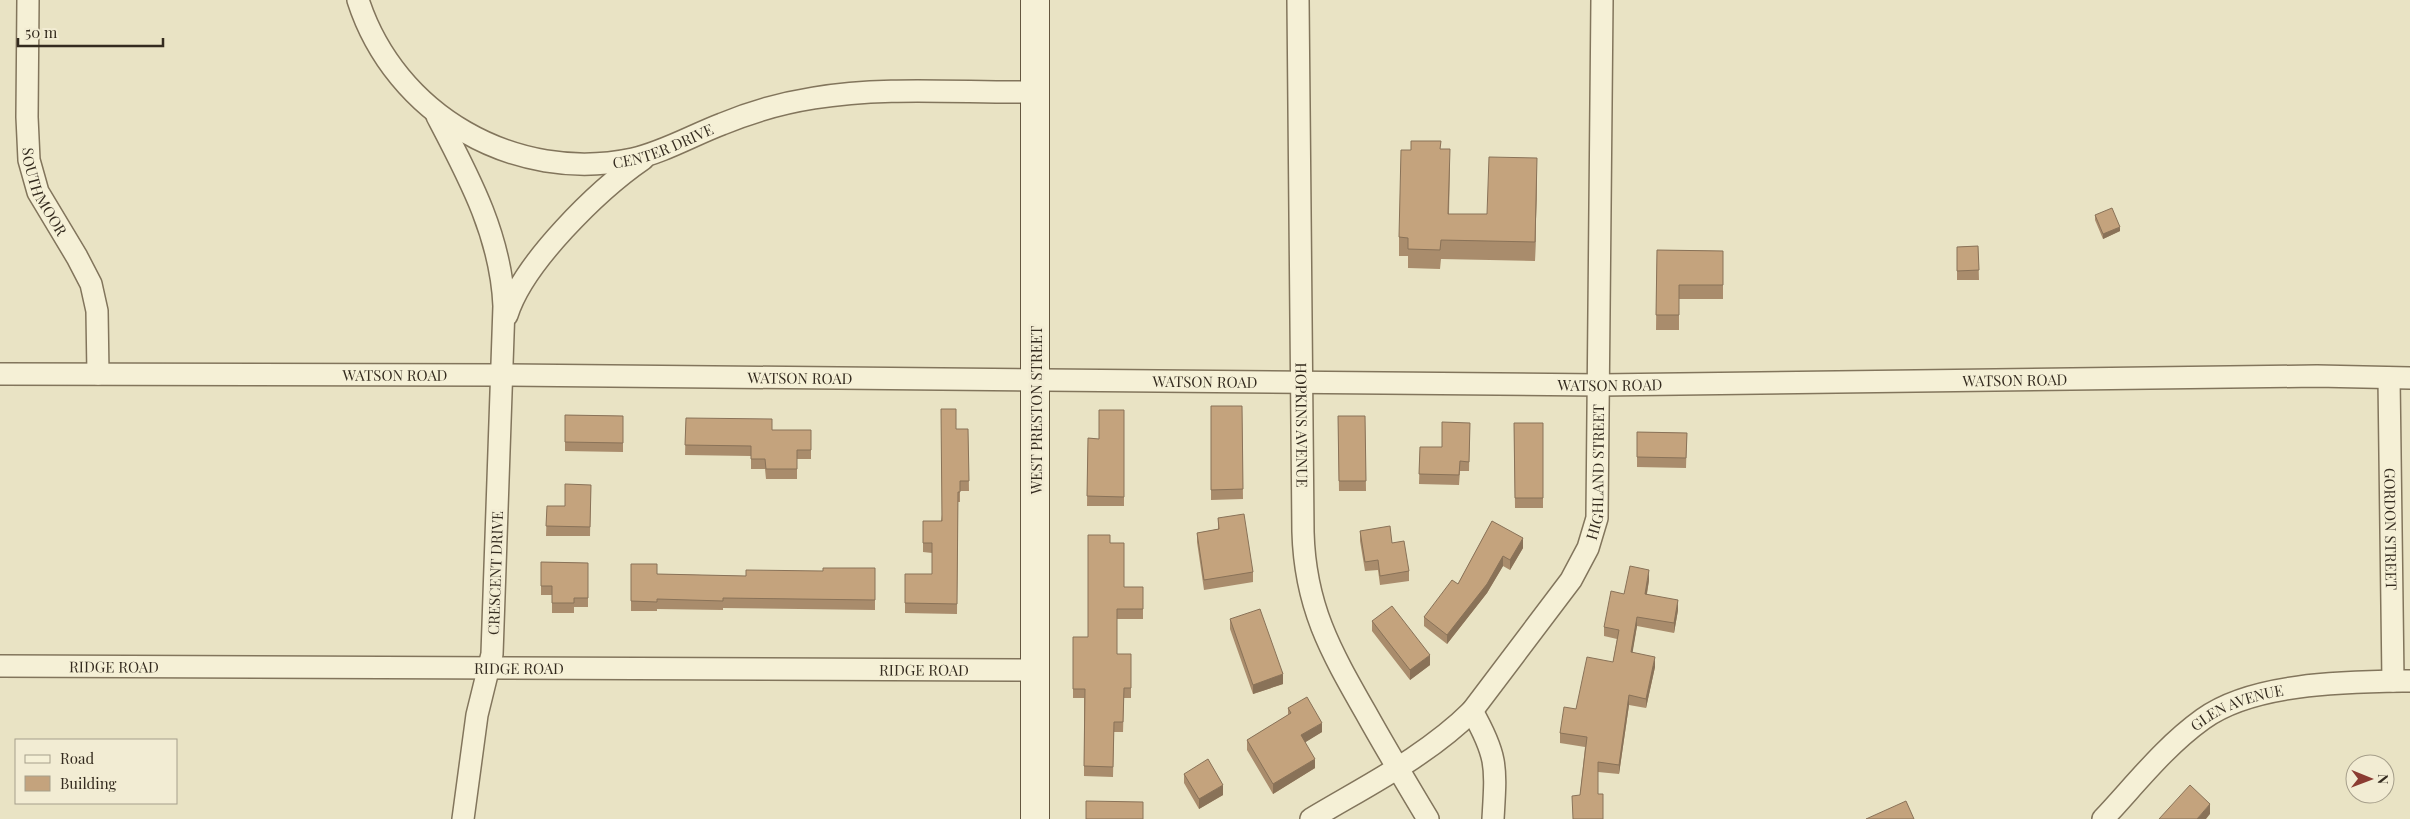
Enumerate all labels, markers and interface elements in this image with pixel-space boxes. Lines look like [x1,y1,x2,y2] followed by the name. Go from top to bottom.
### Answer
[18,15,162,47] scale bar
[25,22,58,42] text: 50 m
[611,119,716,172] street label: CENTER DRIVE
[18,147,72,240] street label: SOUTHMOOR
[1026,326,1046,495] street label: WEST PRESTON STREET
[1291,362,1313,488] street label: HOPKINS AVENUE
[342,365,448,385] street label: WATSON ROAD
[746,367,853,388] street label: WATSON ROAD
[1961,369,2068,390] street label: WATSON ROAD
[1151,371,1258,392] street label: WATSON ROAD
[1556,374,1663,395] street label: WATSON ROAD
[1581,404,1608,542] street label: HIGHLAND STREET
[2380,468,2402,590] street label: GORDON STREET
[483,511,507,635] street label: CRESCENT DRIVE
[69,656,159,677] street label: RIDGE ROAD
[474,658,564,678] street label: RIDGE ROAD
[879,659,969,680] street label: RIDGE ROAD
[2186,680,2285,735] street label: GLEN AVENUE
[15,739,178,804] legend
[60,748,94,768] text: Road
[2345,754,2395,804] north arrow
[60,773,117,793] text: Building
[2374,774,2393,784] text: N

